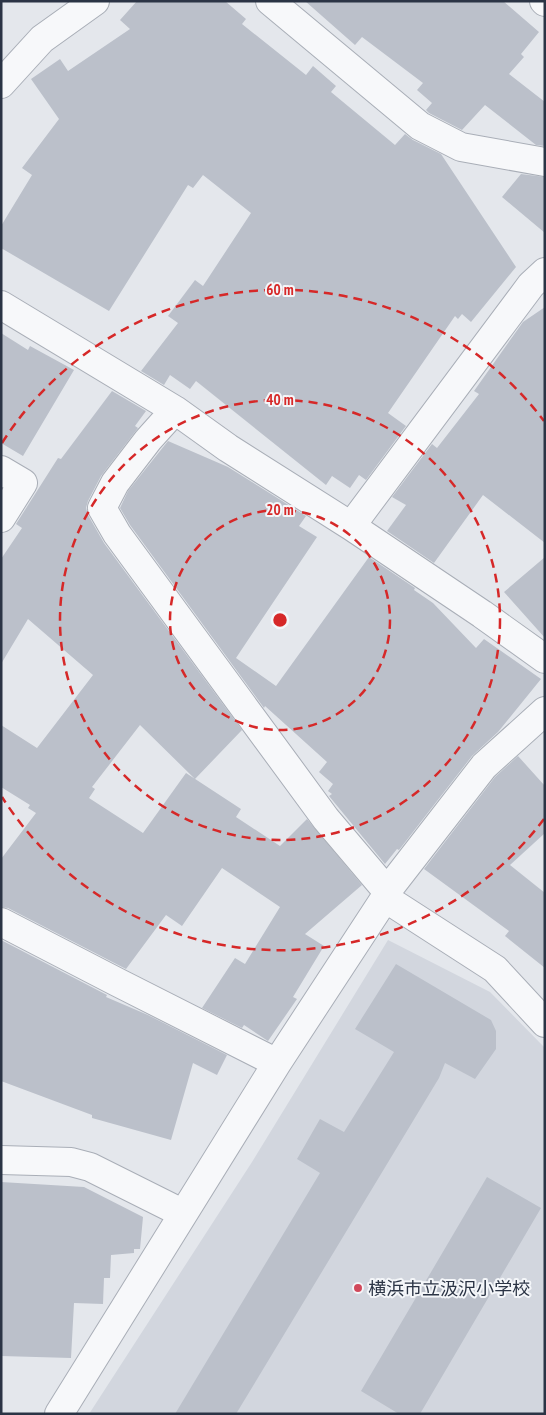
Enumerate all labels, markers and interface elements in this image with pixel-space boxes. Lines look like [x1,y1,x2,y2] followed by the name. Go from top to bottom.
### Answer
[266,280,294,299] text: 60 m
[266,390,294,409] text: 40 m
[266,500,294,519] text: 20 m
[271,611,289,629] centre of rings
[368,1277,530,1300] place label: 横浜市立汲沢小学校
[352,1282,364,1294] marker: 横浜市立汲沢小学校

